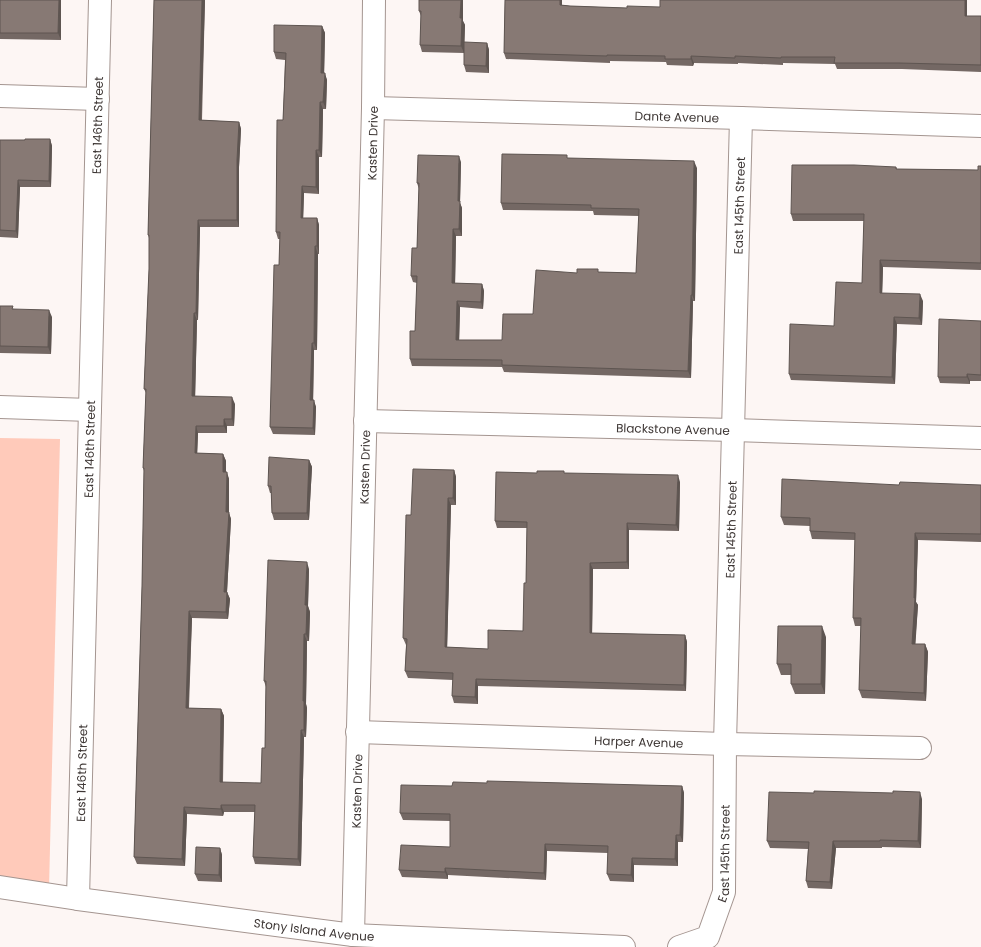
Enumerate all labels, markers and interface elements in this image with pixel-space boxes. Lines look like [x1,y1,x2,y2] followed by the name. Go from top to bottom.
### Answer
[87,76,107,174] street label: East 146th Street
[363,106,382,181] street label: Kasten Drive
[634,107,719,126] street label: Dante Avenue
[729,157,749,255] street label: East 145th Street
[79,400,99,498] street label: East 146th Street
[616,419,730,438] street label: Blackstone Avenue
[355,430,374,505] street label: Kasten Drive
[721,481,740,578] street label: East 145th Street
[71,724,91,822] street label: East 146th Street
[594,731,684,751] street label: Harper Avenue
[347,754,366,828] street label: Kasten Drive
[713,805,733,904] street label: East 145th Street
[253,914,375,944] street label: Stony Island Avenue

